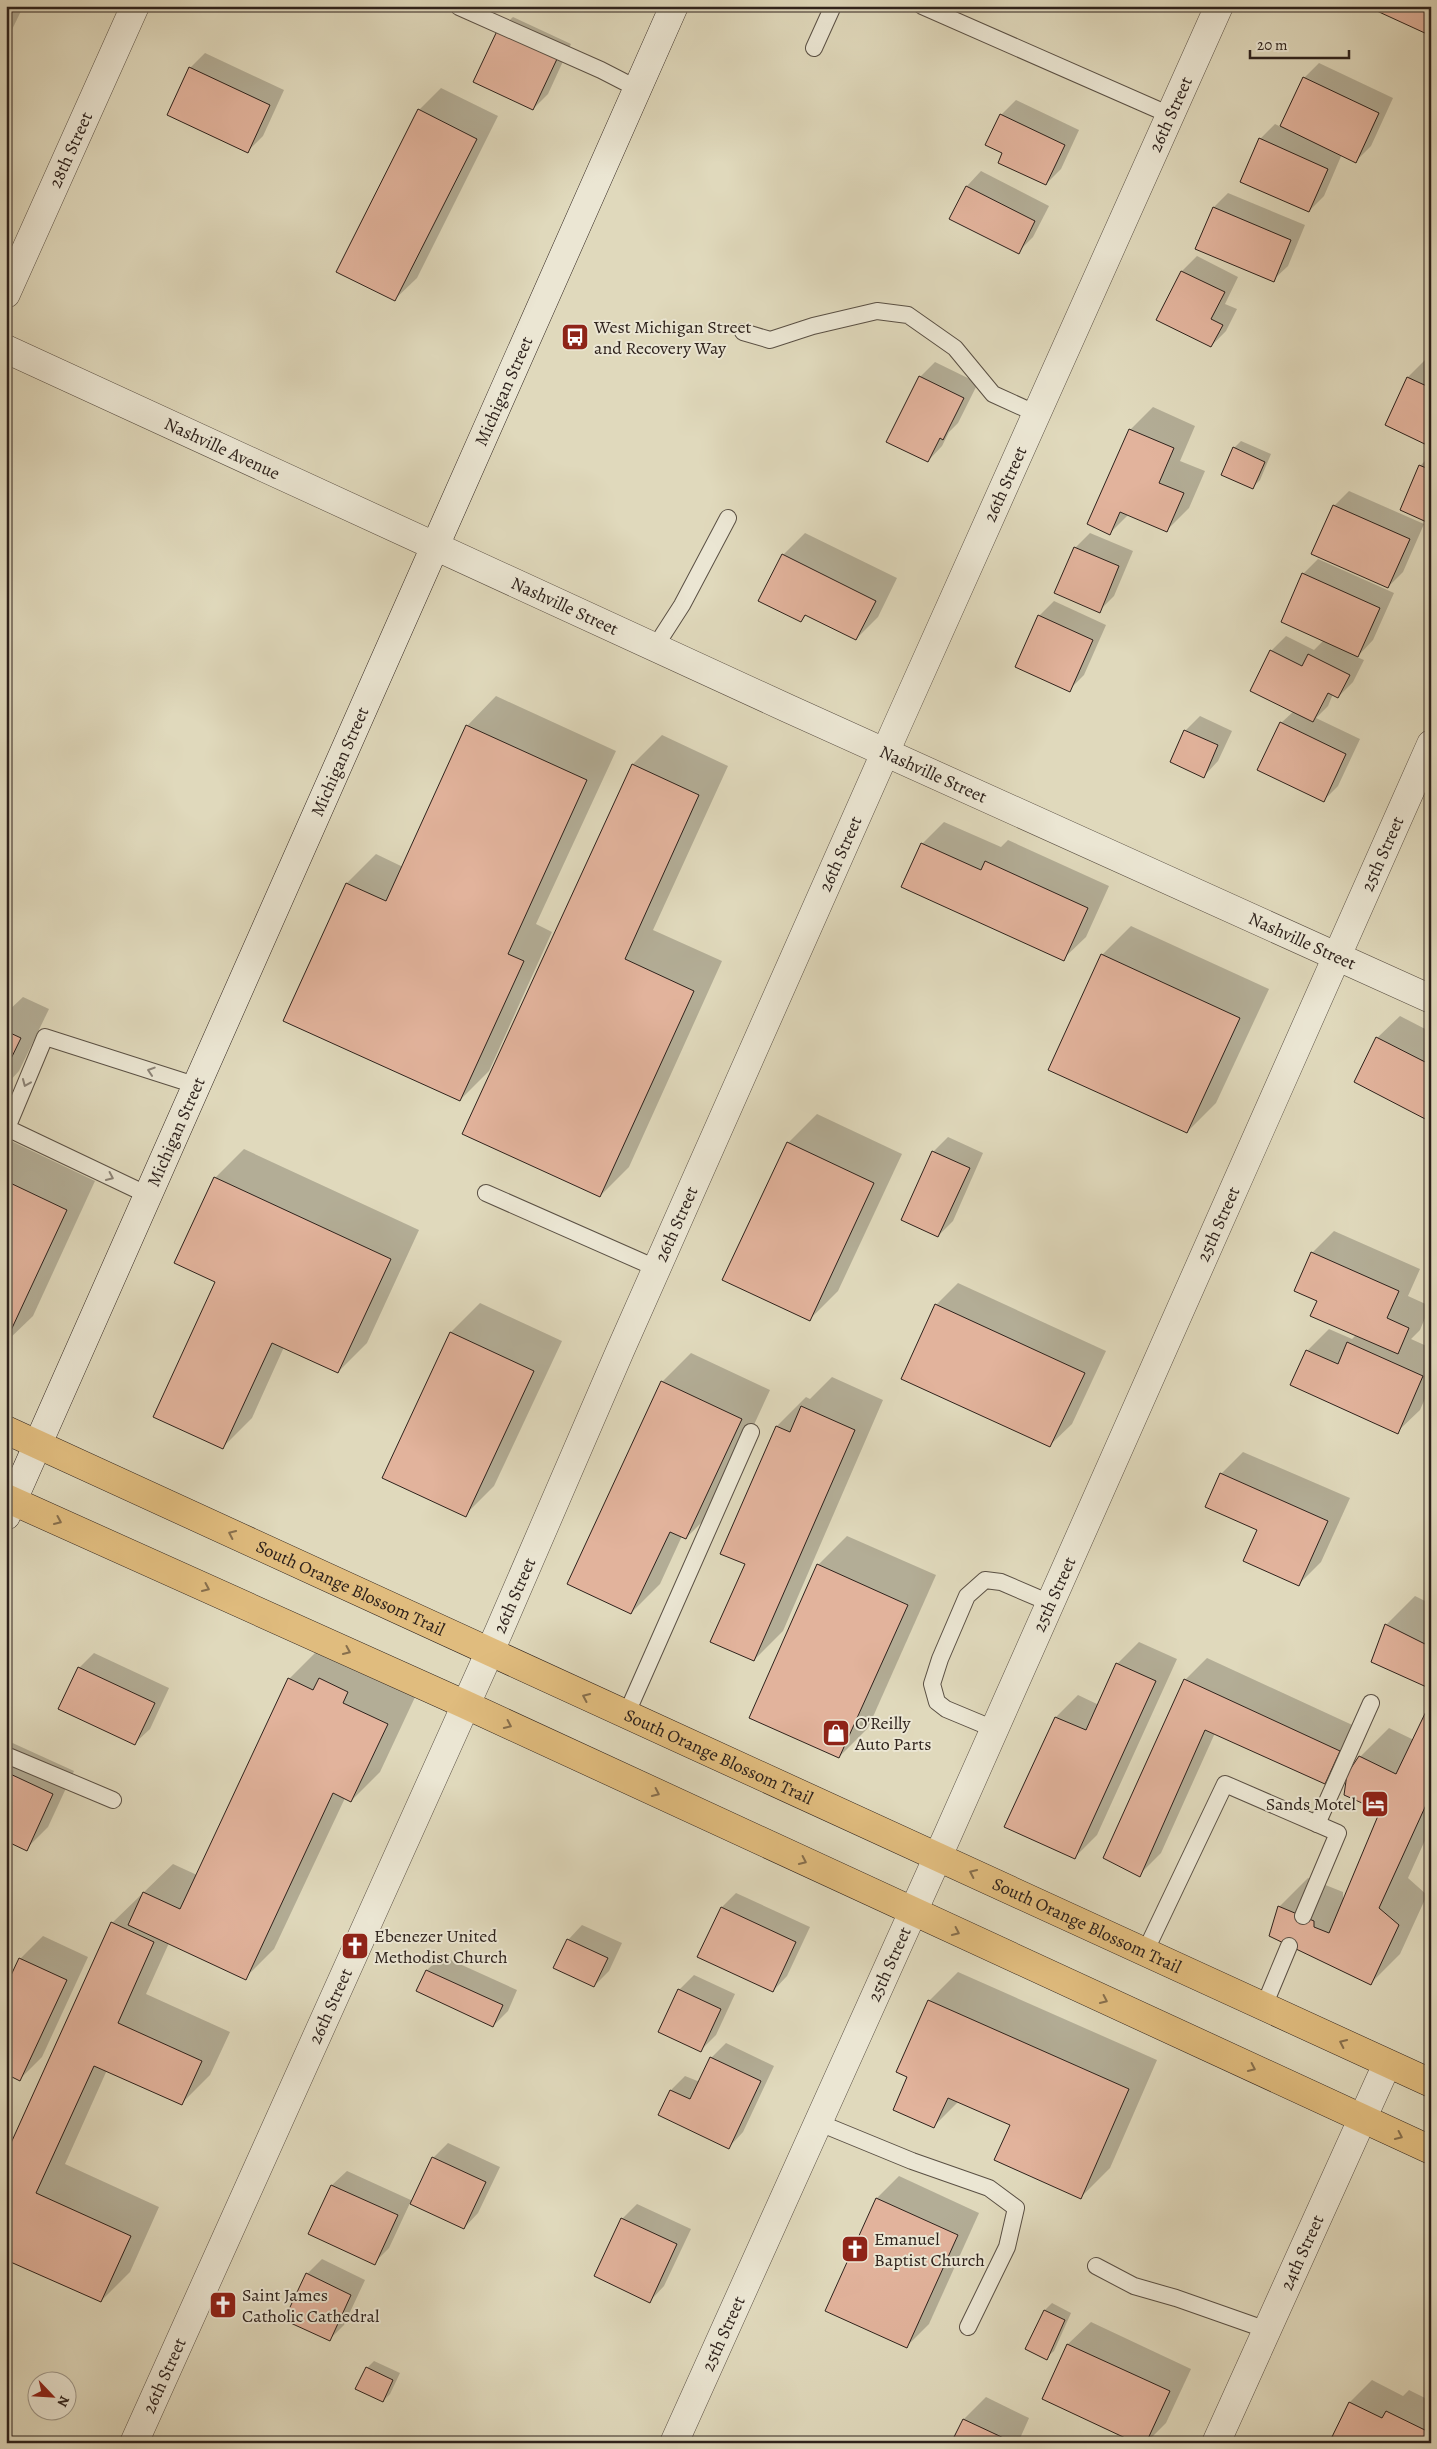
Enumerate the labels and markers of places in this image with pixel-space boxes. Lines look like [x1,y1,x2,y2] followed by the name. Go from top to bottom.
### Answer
[593,315,752,360] place label: West Michigan Street and Recovery Way
[560,322,590,352] bus stop icon: West Michigan Street and Recovery Way
[854,1711,931,1756] place label: O'Reilly Auto Parts
[821,1718,851,1748] shop icon: O'Reilly Auto Parts
[1360,1789,1390,1819] hotel icon: Sands Motel
[1266,1792,1357,1816] place label: Sands Motel
[374,1924,508,1969] place label: Ebenezer United Methodist Church
[340,1931,370,1961] church icon: Ebenezer United Methodist Church
[874,2227,985,2272] place label: Emanuel Baptist Church
[840,2234,870,2264] church icon: Emanuel Baptist Church
[242,2283,380,2328] place label: Saint James Catholic Cathedral
[208,2290,238,2320] church icon: Saint James Catholic Cathedral

